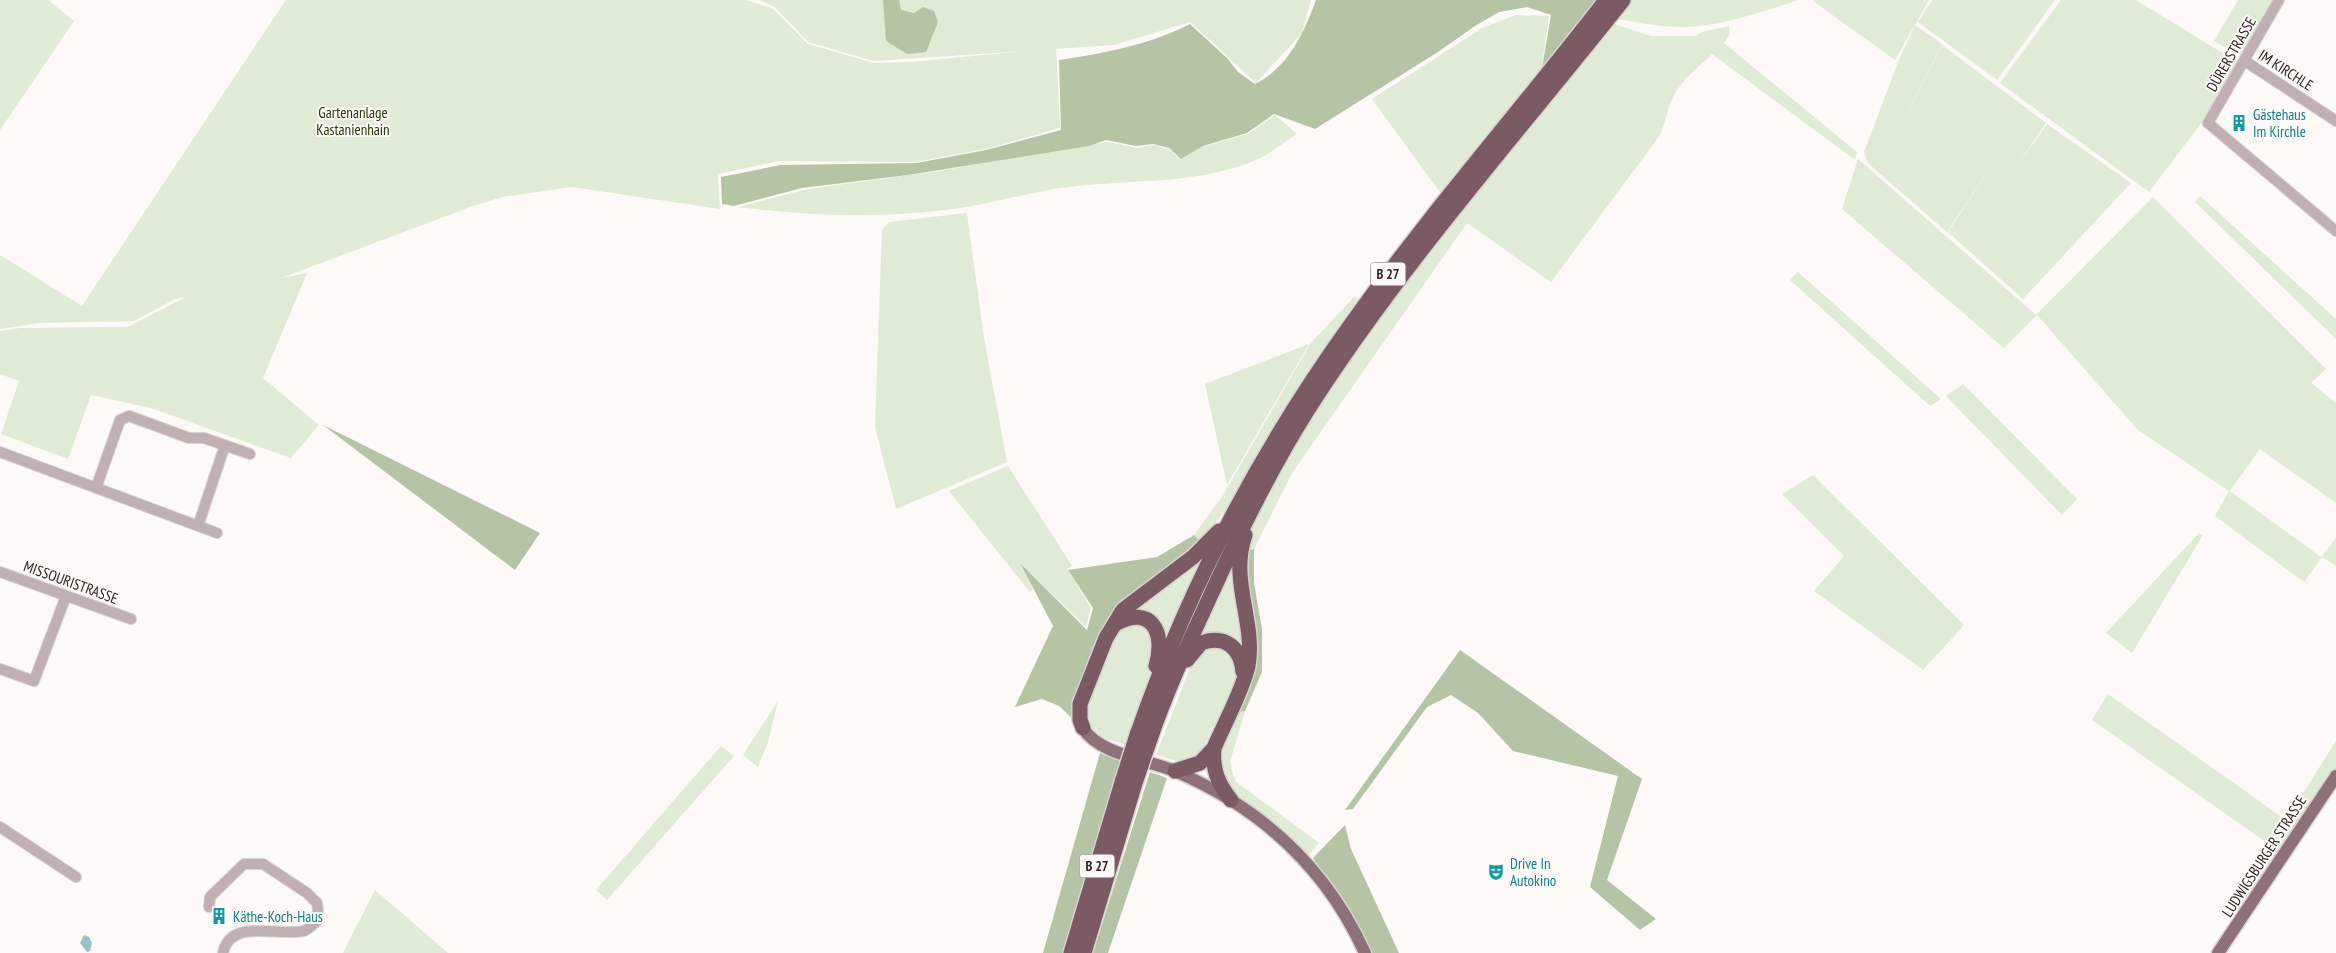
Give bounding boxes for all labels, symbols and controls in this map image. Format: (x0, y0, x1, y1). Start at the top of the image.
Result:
street label: DÜRERSTRASSE (2202, 13, 2260, 95)
street label: IM KIRCHLE (2255, 45, 2317, 95)
park label: Gartenanlage Kastanienhain (316, 103, 390, 139)
place label: Gästehaus Im Kirchle (2253, 105, 2306, 141)
building icon: Gästehaus Im Kirchle (2229, 113, 2249, 133)
road number: B 27 (1370, 262, 1406, 286)
street label: MISSOURISTRASSE (21, 556, 121, 608)
street label: LUDWIGSBURGER STRASSE (2218, 792, 2310, 920)
road number: B 27 (1080, 854, 1114, 878)
place label: Drive In Autokino (1510, 854, 1556, 890)
theatre icon: Drive In Autokino (1486, 862, 1506, 882)
building icon: Käthe-Koch-Haus (209, 906, 229, 926)
place label: Käthe-Koch-Haus (233, 907, 323, 926)

